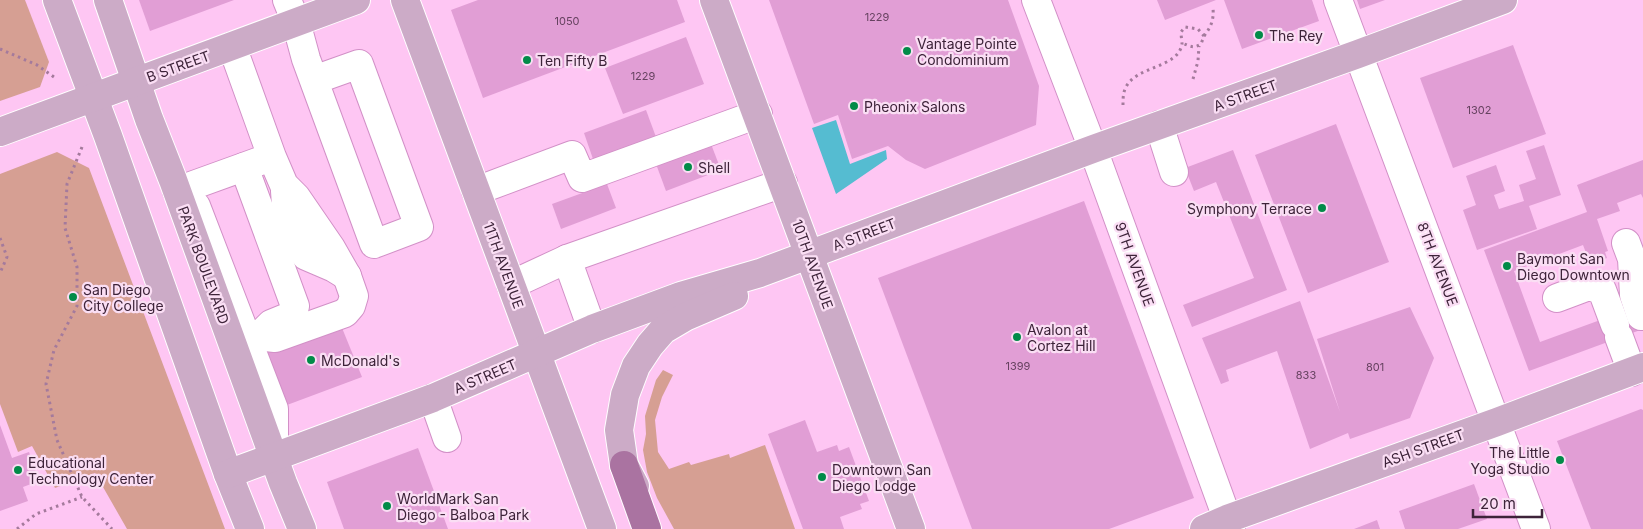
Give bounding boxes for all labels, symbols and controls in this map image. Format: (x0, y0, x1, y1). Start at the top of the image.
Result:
house number: 1229 (865, 10, 890, 24)
house number: 1050 (554, 14, 580, 28)
place label: The Rey (1269, 27, 1323, 44)
marker: The Rey (1253, 29, 1265, 41)
place label: Vantage Pointe Condominium (917, 35, 1017, 68)
marker: Vantage Pointe Condominium (901, 45, 913, 57)
street label: B STREET (144, 47, 212, 85)
place label: Ten Fifty B (537, 52, 608, 69)
marker: Ten Fifty B (521, 54, 533, 66)
house number: 1229 (631, 69, 656, 83)
street label: A STREET (1211, 76, 1279, 114)
place label: Pheonix Salons (864, 98, 965, 115)
marker: Pheonix Salons (848, 100, 860, 112)
house number: 1302 (1467, 103, 1491, 117)
place label: Shell (698, 159, 730, 176)
marker: Shell (682, 161, 694, 173)
place label: Symphony Terrace (1187, 200, 1312, 217)
marker: Symphony Terrace (1316, 202, 1328, 214)
street label: PARK BOULEVARD (175, 204, 233, 326)
street label: A STREET (830, 214, 898, 254)
street label: 10TH AVENUE (789, 217, 837, 311)
street label: 11TH AVENUE (480, 219, 528, 311)
street label: 9TH AVENUE (1112, 220, 1158, 308)
street label: 8TH AVENUE (1414, 220, 1462, 308)
place label: Baymont San Diego Downtown (1517, 250, 1630, 283)
marker: Baymont San Diego Downtown (1501, 260, 1513, 272)
place label: San Diego City College (83, 281, 164, 314)
marker: San Diego City College (67, 291, 79, 303)
place label: Avalon at Cortez Hill (1027, 321, 1096, 354)
marker: Avalon at Cortez Hill (1011, 331, 1023, 343)
place label: McDonald's (321, 352, 400, 369)
marker: McDonald's (305, 354, 317, 366)
street label: A STREET (451, 355, 519, 397)
house number: 1399 (1006, 359, 1031, 373)
house number: 801 (1366, 360, 1384, 374)
house number: 833 (1296, 368, 1316, 382)
street label: ASH STREET (1380, 425, 1466, 471)
place label: The Little Yoga Studio (1471, 444, 1550, 477)
place label: Educational Technology Center (28, 454, 154, 487)
marker: The Little Yoga Studio (1554, 454, 1566, 466)
place label: Downtown San Diego Lodge (832, 461, 931, 494)
marker: Educational Technology Center (12, 464, 24, 476)
marker: Downtown San Diego Lodge (816, 471, 828, 483)
scale bar (1473, 486, 1542, 518)
place label: WorldMark San Diego - Balboa Park (397, 490, 530, 523)
text: 20 m (1480, 494, 1516, 513)
marker: WorldMark San Diego - Balboa Park (381, 500, 393, 512)

